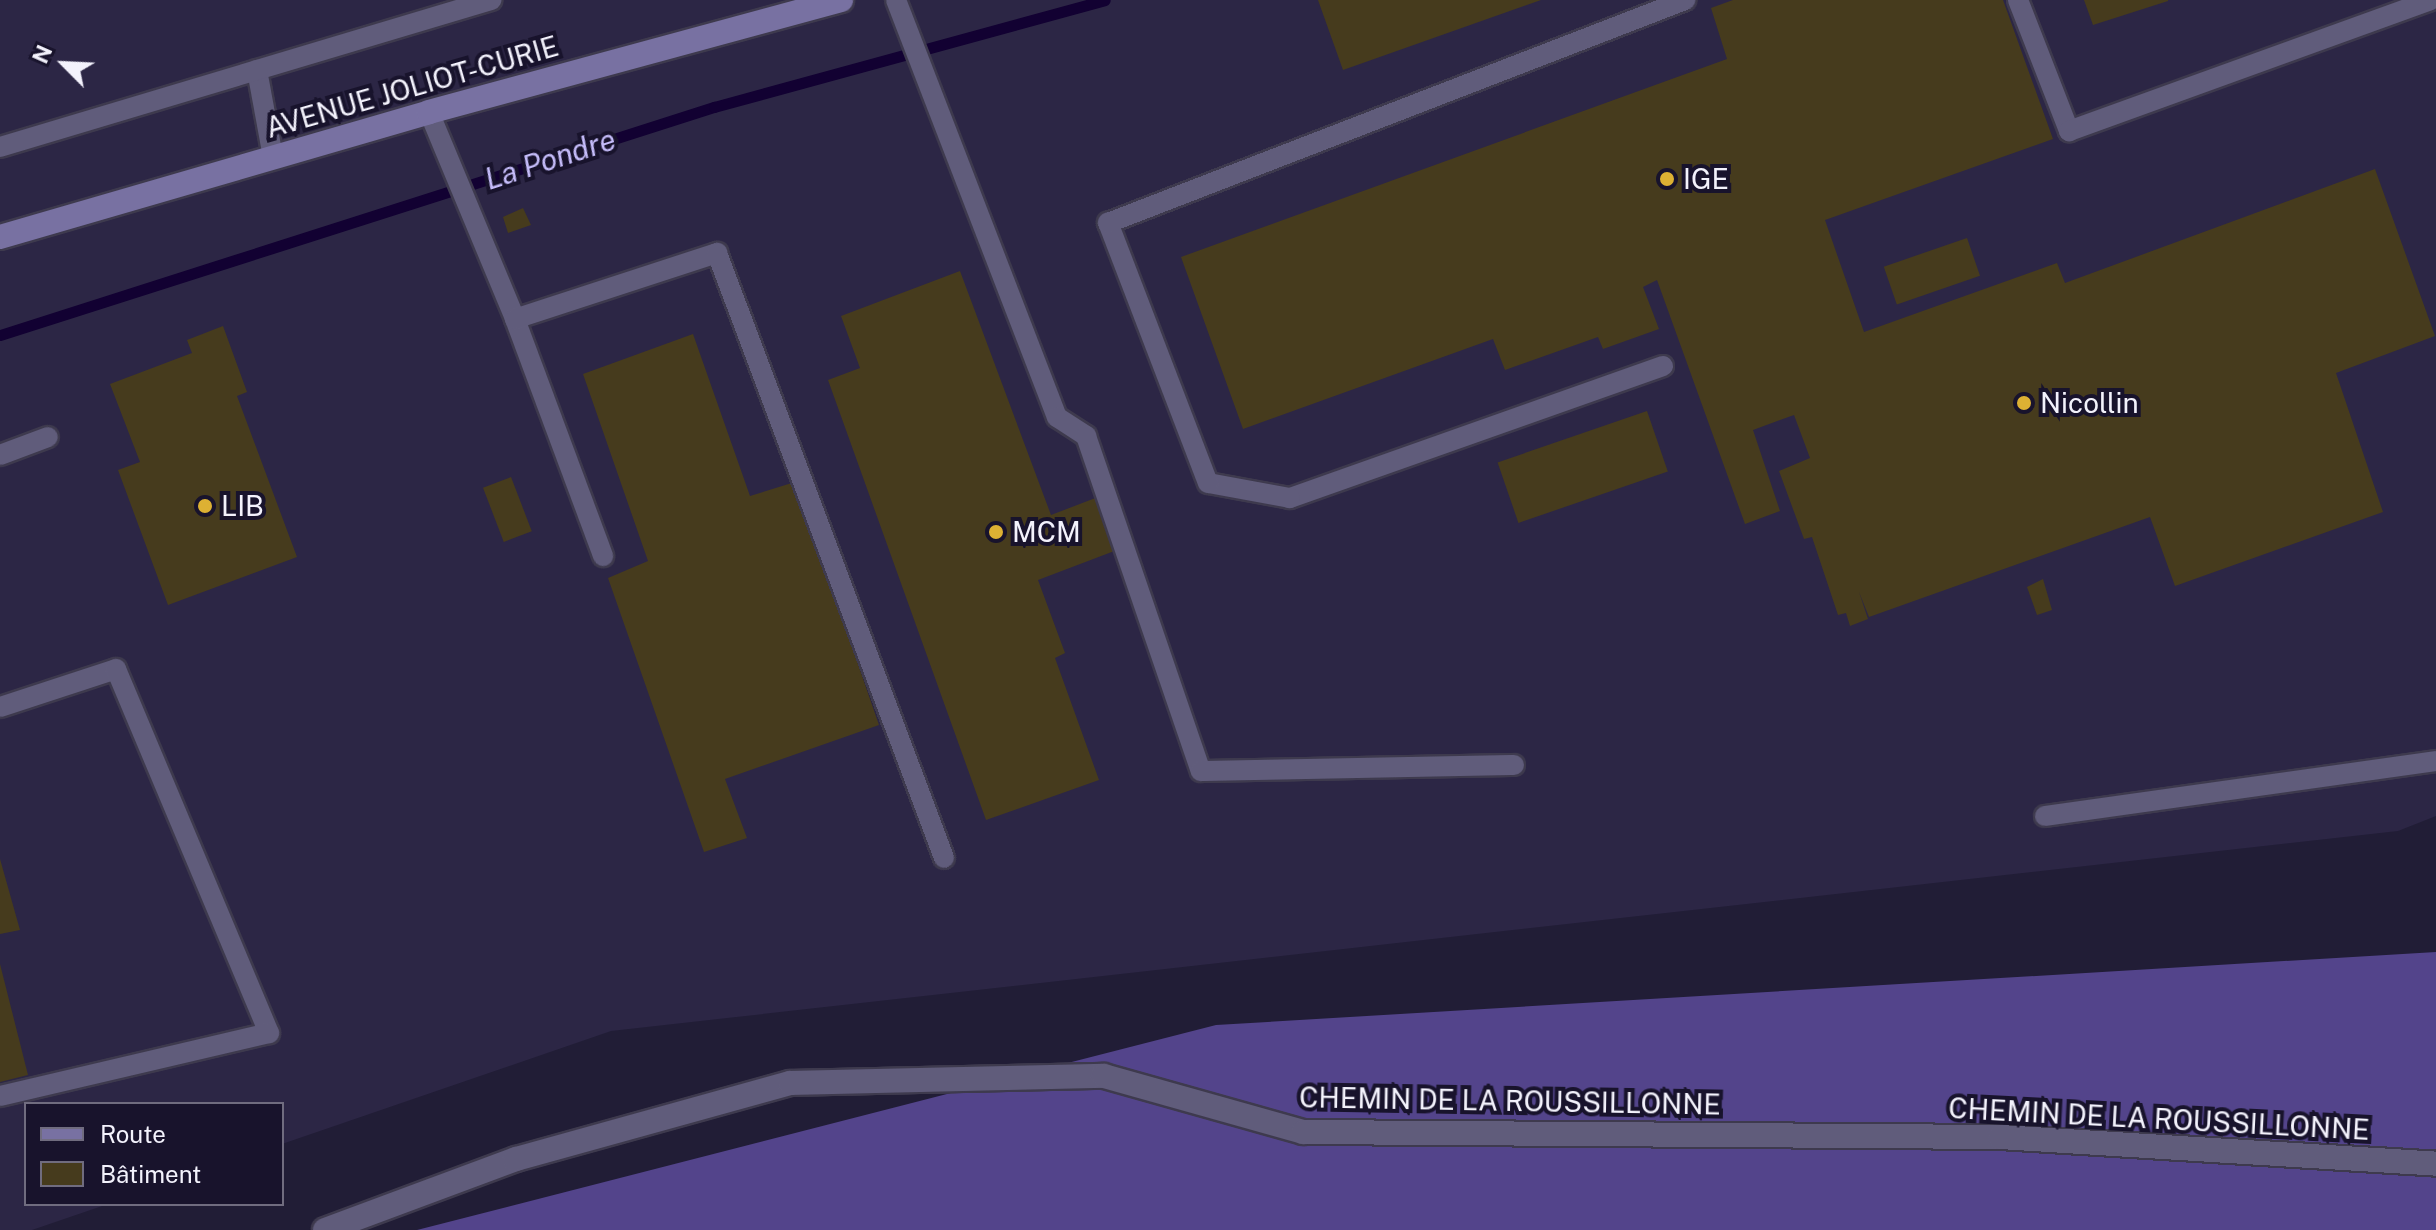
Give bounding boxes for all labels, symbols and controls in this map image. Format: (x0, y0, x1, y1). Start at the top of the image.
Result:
north arrow (24, 24, 104, 104)
street label: AVENUE JOLIOT-CURIE (262, 29, 562, 145)
text: N (27, 41, 57, 67)
water label: La Pondre (480, 121, 620, 197)
place label: IGE (1683, 162, 1729, 196)
marker: IGE (1658, 170, 1676, 188)
place label: Nicollin (2040, 386, 2139, 420)
marker: Nicollin (2015, 394, 2033, 412)
place label: LIB (221, 489, 264, 523)
marker: LIB (196, 497, 214, 515)
place label: MCM (1012, 515, 1081, 549)
marker: MCM (987, 523, 1005, 541)
street label: CHEMIN DE LA ROUSSILLONNE (1299, 1081, 1721, 1121)
street label: CHEMIN DE LA ROUSSILLONNE (1948, 1091, 2370, 1147)
legend (24, 1102, 284, 1206)
text: Route (100, 1120, 166, 1148)
text: Bâtiment (100, 1160, 201, 1188)

